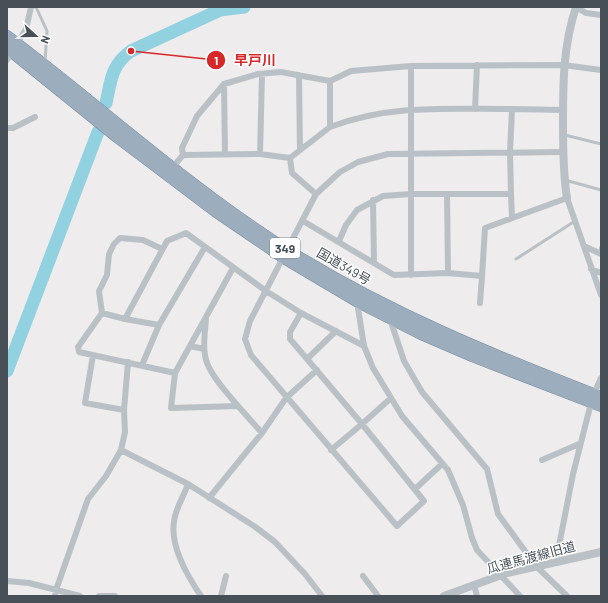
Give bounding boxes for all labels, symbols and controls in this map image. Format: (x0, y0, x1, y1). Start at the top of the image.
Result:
north arrow (16, 16, 56, 56)
text: N (38, 34, 53, 46)
callout: 早戸川 (206, 47, 284, 73)
text: 早戸川 (234, 51, 276, 68)
text: 1 (214, 53, 218, 67)
road number: 349 (270, 238, 300, 258)
street label: 国道349号 (314, 244, 374, 288)
street label: 瓜連馬渡線旧道 (485, 537, 577, 577)

